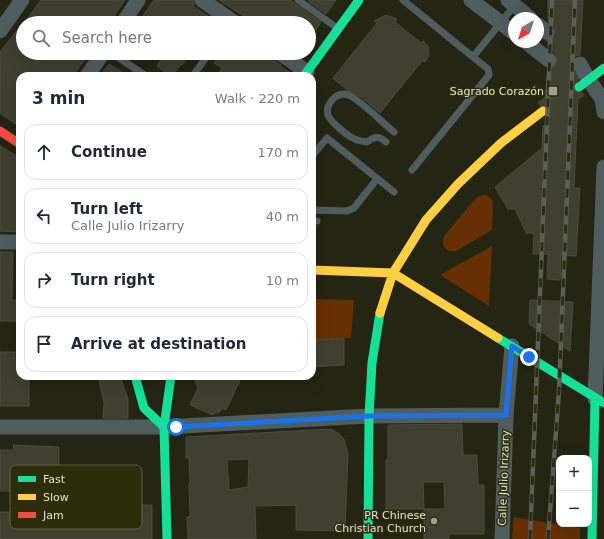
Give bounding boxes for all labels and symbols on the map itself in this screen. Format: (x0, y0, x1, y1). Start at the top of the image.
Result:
north arrow (508, 12, 544, 48)
place label: Sagrado Corazón (450, 85, 544, 98)
marker: Sagrado Corazón (547, 85, 559, 97)
route end (520, 348, 538, 366)
route start (167, 418, 185, 436)
street label: Calle Julio Irizarry (496, 429, 512, 526)
legend (10, 465, 142, 529)
text: Fast (43, 473, 66, 486)
text: Slow (43, 491, 69, 504)
text: Jam (42, 509, 64, 522)
place label: PR Chinese Christian Church (335, 509, 426, 535)
marker: PR Chinese Christian Church (429, 516, 439, 526)

